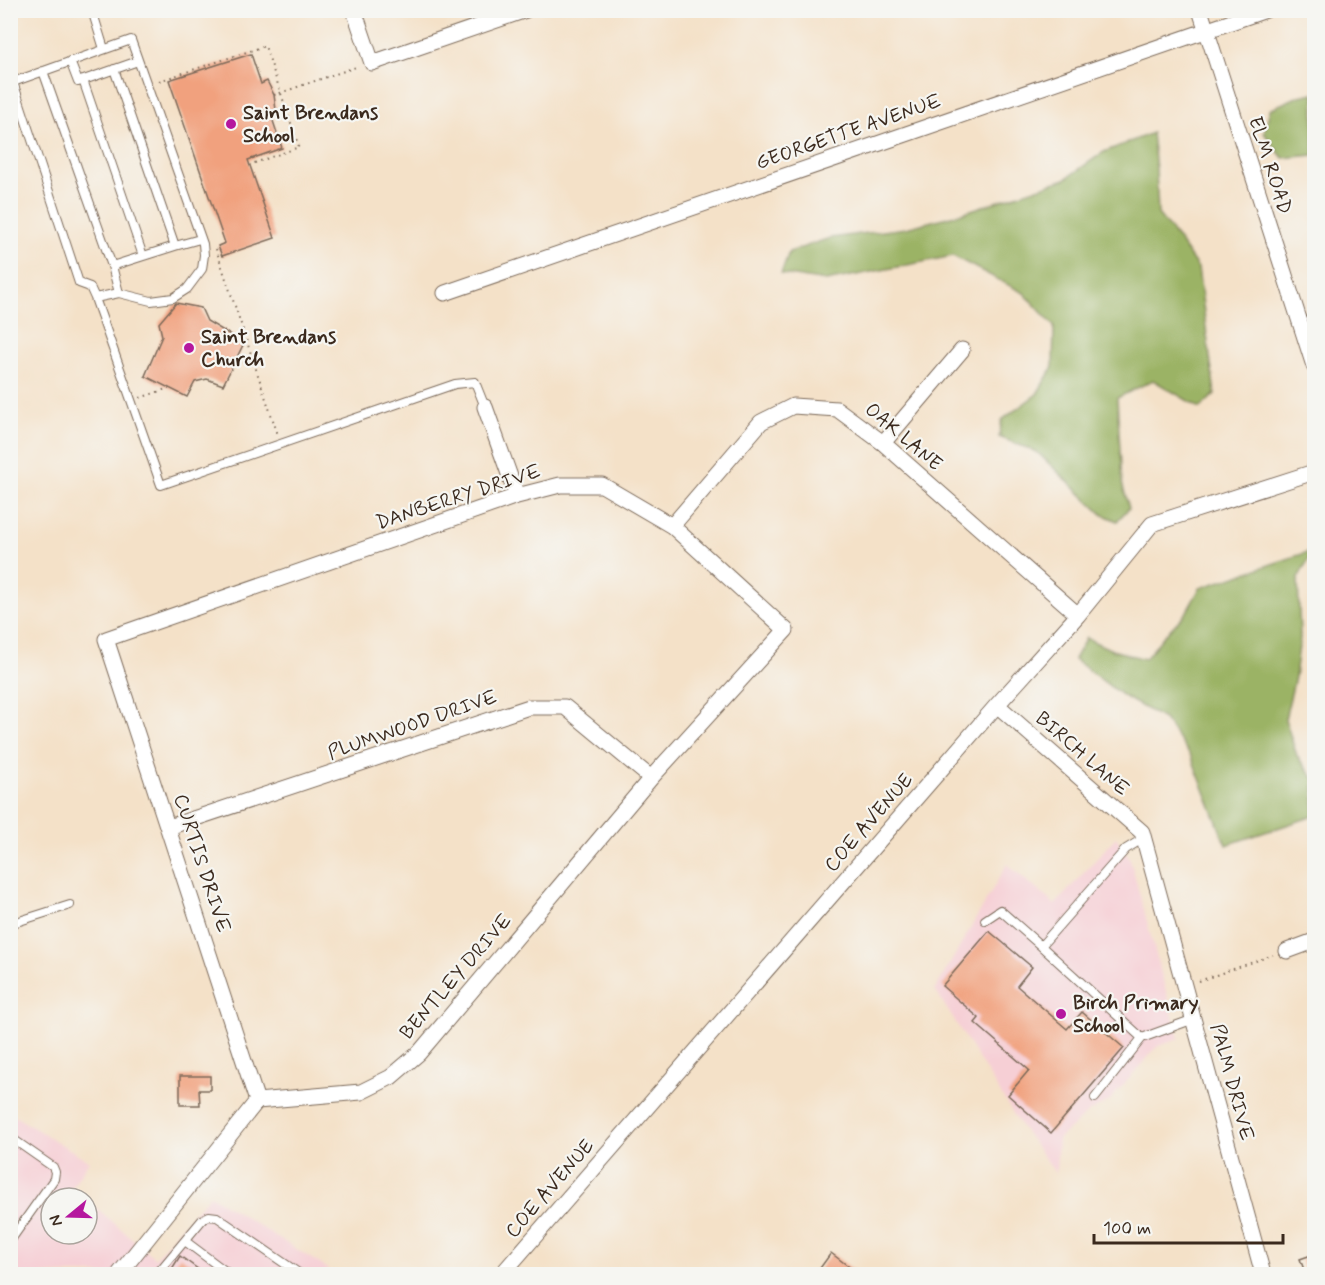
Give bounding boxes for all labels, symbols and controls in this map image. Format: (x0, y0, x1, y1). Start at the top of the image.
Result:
street label: GEORGETTE AVENUE (752, 88, 945, 177)
place label: Saint Brendans School (243, 100, 378, 150)
street label: ELM ROAD (1241, 113, 1298, 218)
marker: Saint Brendans School (224, 117, 238, 131)
place label: Saint Brendans Church (201, 324, 336, 374)
marker: Saint Brendans Church (182, 341, 196, 355)
street label: OAK LANE (858, 397, 948, 478)
street label: DANBERRY DRIVE (373, 458, 544, 537)
street label: PLUMWOOD DRIVE (324, 684, 501, 767)
street label: BIRCH LANE (1029, 706, 1135, 802)
street label: COE AVENUE (819, 768, 920, 878)
street label: CURTIS DRIVE (166, 791, 237, 936)
street label: BENTLEY DRIVE (394, 908, 518, 1046)
place label: Birch Primary School (1073, 990, 1198, 1040)
marker: Birch Primary School (1054, 1007, 1068, 1021)
street label: PALM DRIVE (1203, 1021, 1260, 1144)
street label: COE AVENUE (500, 1134, 601, 1244)
north arrow (39, 1186, 99, 1246)
scale bar (1094, 1207, 1283, 1245)
text: N (45, 1212, 68, 1229)
text: 100 m (1103, 1217, 1151, 1241)

